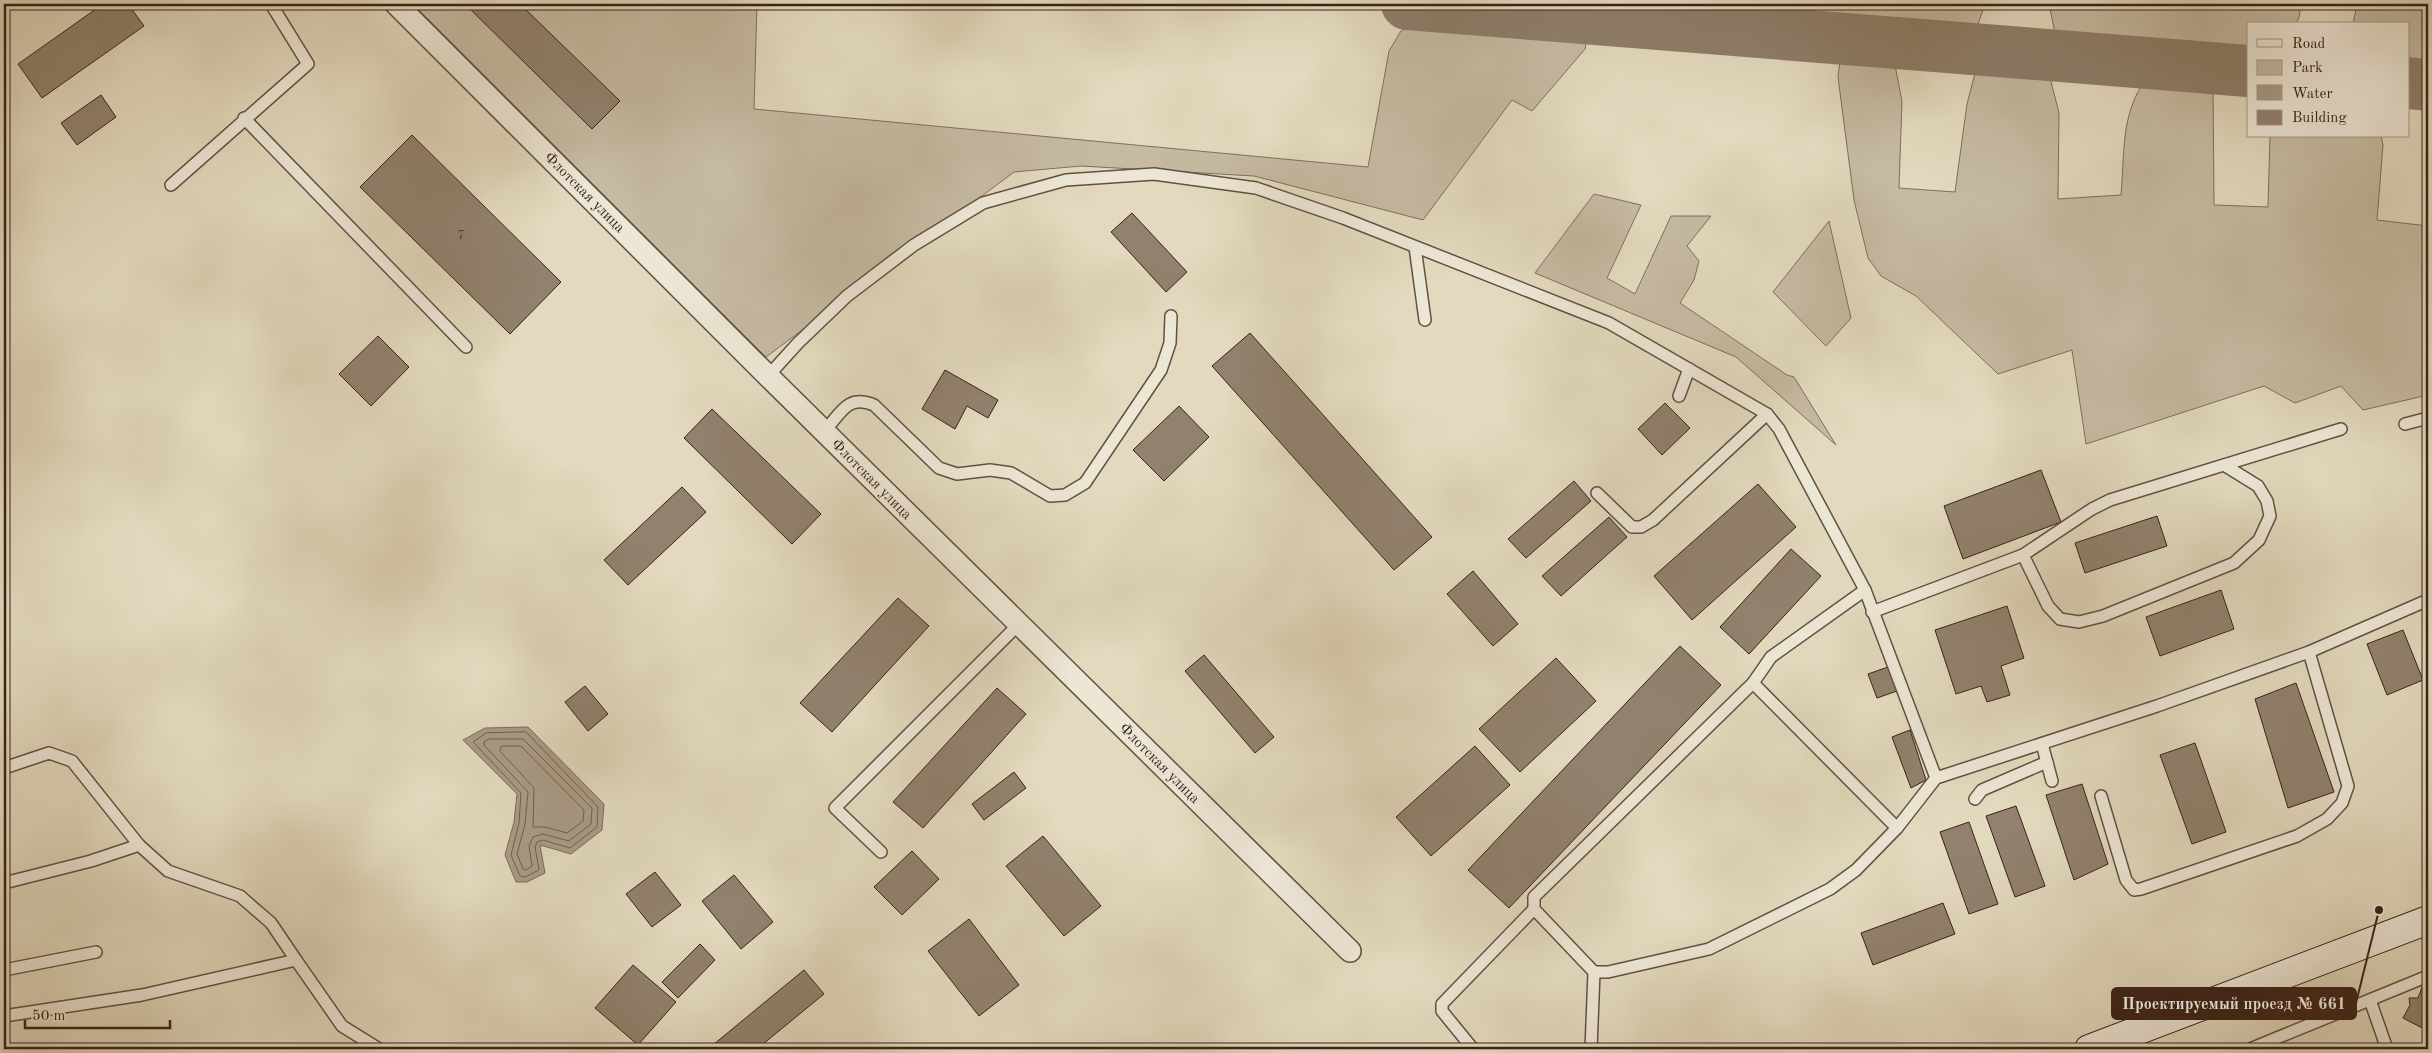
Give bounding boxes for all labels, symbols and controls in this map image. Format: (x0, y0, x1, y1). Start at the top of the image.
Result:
legend (2247, 22, 2410, 138)
text: Road (2292, 37, 2326, 52)
text: Park (2292, 61, 2323, 76)
text: Water (2292, 87, 2333, 102)
text: Building (2292, 111, 2347, 126)
street label: Флотская улица (541, 150, 627, 236)
house number: 7 (458, 230, 464, 242)
street label: Флотская улица (828, 437, 914, 523)
street label: Флотская улица (1116, 721, 1202, 807)
callout: Проектируемый проезд № 661 (2112, 988, 2356, 1019)
text: Проектируемый проезд № 661 (2122, 997, 2346, 1013)
scale bar (25, 998, 170, 1030)
text: 50 m (32, 1009, 66, 1024)

